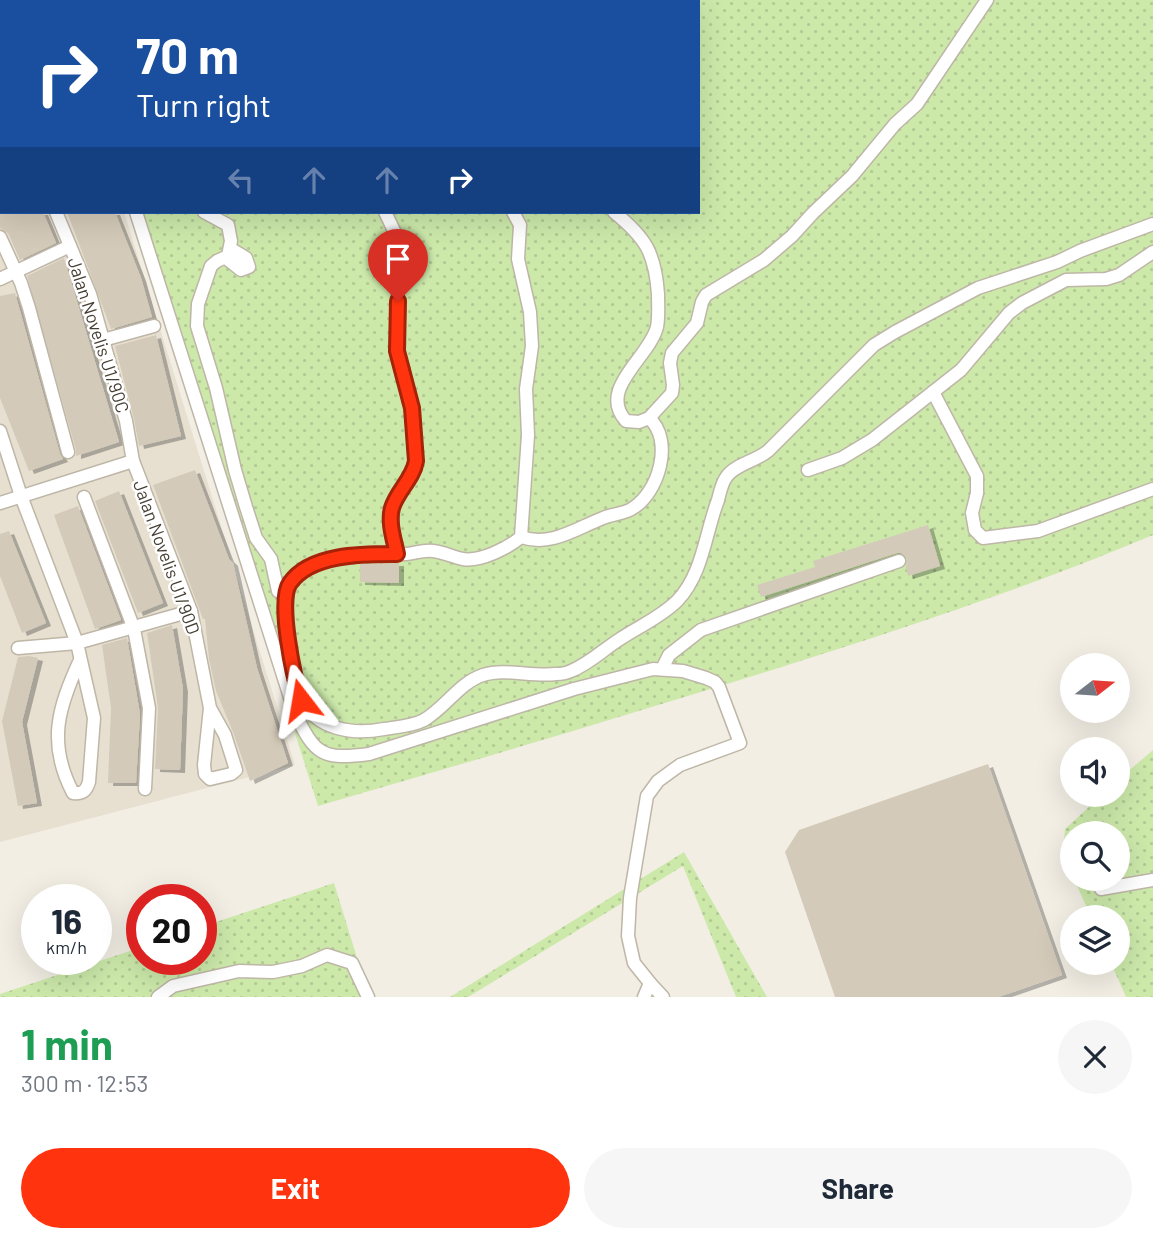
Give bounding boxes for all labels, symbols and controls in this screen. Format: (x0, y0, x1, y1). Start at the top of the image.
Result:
text: 70 m (136, 25, 239, 84)
icon: right (21, 28, 112, 119)
text: Turn right (136, 85, 271, 123)
icon: left (222, 161, 260, 199)
icon: ahead (295, 161, 333, 199)
icon: ahead (368, 161, 406, 199)
icon: right (441, 161, 479, 199)
pin (368, 229, 428, 301)
icon: arrive (379, 240, 417, 278)
street label: Jalan Novelis U1/90C (63, 254, 135, 416)
street label: Jalan Novelis U1/90D (129, 477, 205, 637)
north arrow (1060, 653, 1130, 723)
map controls (1060, 653, 1130, 975)
position arrow (264, 663, 338, 737)
button: sound (1060, 737, 1130, 807)
button: search (1060, 821, 1130, 891)
speed limit sign: 20 (126, 884, 217, 975)
text: 16 (51, 899, 82, 941)
button: layers (1060, 905, 1130, 975)
text: km/h (46, 936, 87, 958)
text: 1 min (21, 1018, 113, 1068)
button: close (1058, 1020, 1132, 1094)
text: 300 m · 12:53 (21, 1069, 148, 1097)
button: Exit (21, 1148, 570, 1228)
button: Share (584, 1148, 1132, 1228)

